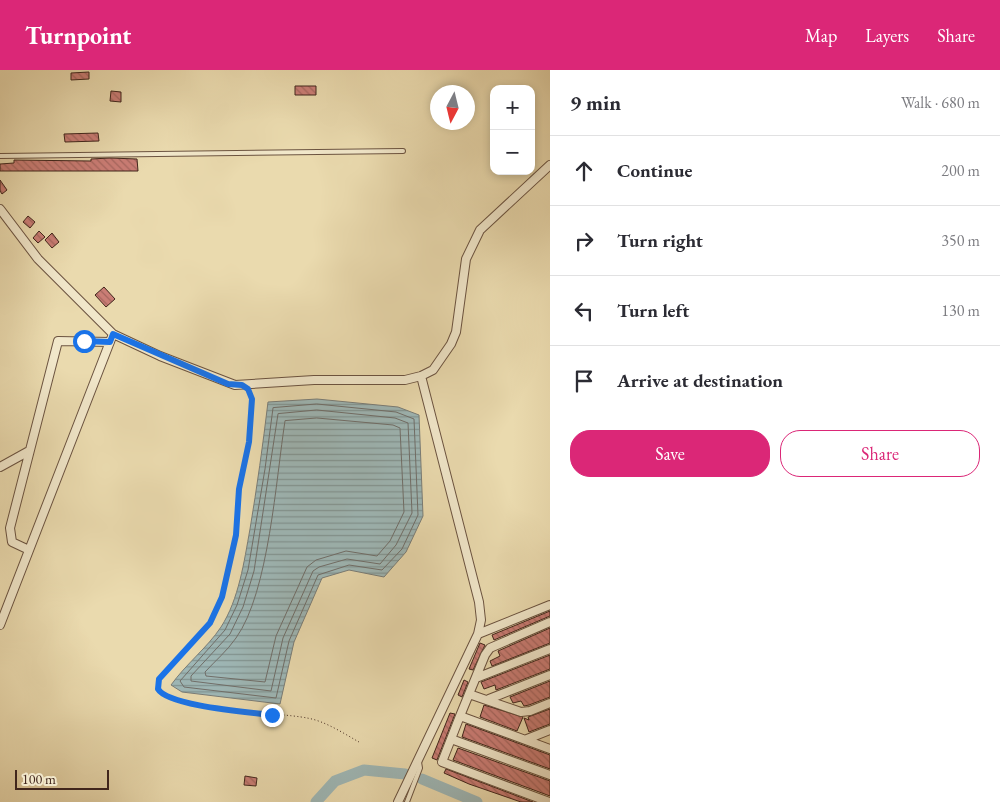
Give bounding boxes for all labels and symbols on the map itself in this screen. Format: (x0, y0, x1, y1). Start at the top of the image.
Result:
north arrow (430, 85, 475, 130)
route start (73, 330, 96, 353)
route end (261, 704, 284, 727)
scale bar (15, 767, 109, 790)

